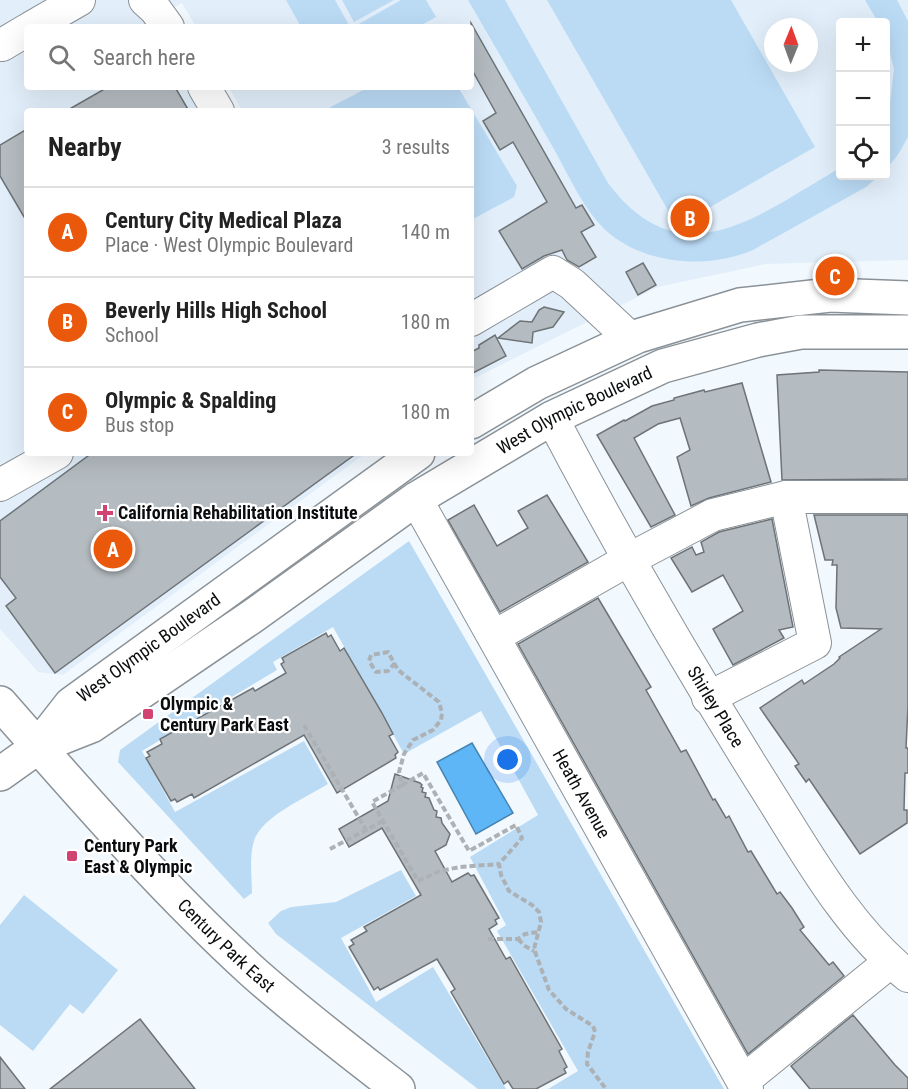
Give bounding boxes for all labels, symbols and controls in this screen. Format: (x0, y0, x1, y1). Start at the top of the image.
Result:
north arrow (764, 18, 818, 72)
map controls (836, 18, 890, 180)
button: + (836, 18, 890, 72)
search box (24, 24, 474, 90)
icon: search (45, 41, 78, 74)
text: Search here (93, 45, 195, 70)
button: − (836, 72, 890, 126)
button: locate (836, 126, 890, 180)
text: Nearby (48, 132, 122, 162)
text: 3 results (382, 135, 450, 159)
pin: B (670, 196, 710, 240)
text: Century City Medical Plaza (105, 208, 342, 233)
text: A (62, 220, 73, 244)
text: 140 m (401, 220, 450, 244)
text: Place · West Olympic Boulevard (105, 233, 353, 257)
pin: C (816, 254, 854, 298)
text: Beverly Hills High School (105, 298, 327, 323)
text: B (62, 310, 73, 334)
text: 180 m (401, 310, 450, 334)
text: School (105, 323, 159, 347)
street label: West Olympic Boulevard (493, 362, 655, 458)
text: Olympic & Spalding (105, 388, 276, 413)
text: C (62, 400, 73, 424)
text: 180 m (401, 400, 450, 424)
text: Bus stop (105, 413, 174, 437)
place label: California Rehabilitation Institute (118, 502, 358, 523)
marker: California Rehabilitation Institute (96, 504, 114, 522)
pin: A (94, 526, 132, 572)
street label: West Olympic Boulevard (73, 589, 224, 706)
street label: Shirley Place (683, 662, 749, 751)
place label: Olympic & Century Park East (160, 693, 289, 735)
marker: Olympic & Century Park East (141, 707, 155, 721)
your location (493, 745, 522, 774)
street label: Heath Avenue (549, 746, 615, 842)
place label: Century Park East & Olympic (84, 835, 192, 877)
marker: Century Park East & Olympic (65, 849, 79, 863)
street label: Century Park East (174, 894, 279, 996)

